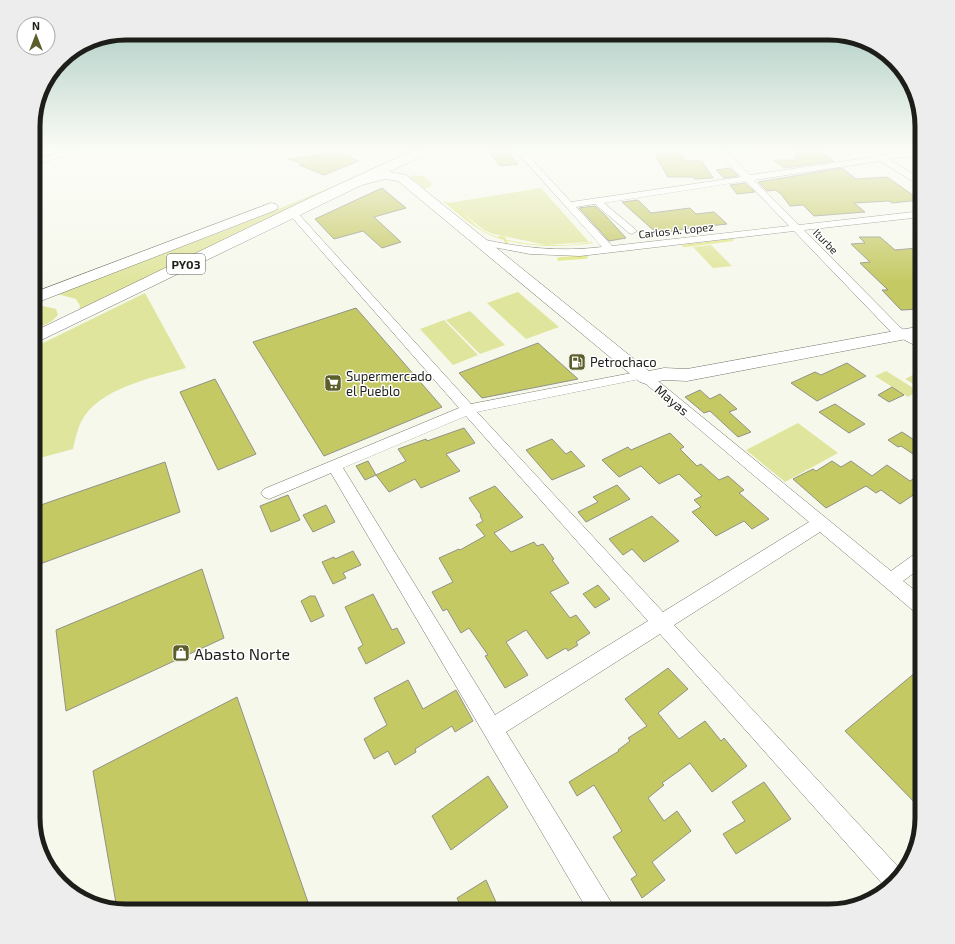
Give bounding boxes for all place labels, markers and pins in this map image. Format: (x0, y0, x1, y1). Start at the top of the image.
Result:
fuel station icon: Petrochaco (567, 352, 587, 372)
place label: Petrochaco (590, 354, 657, 370)
place label: Supermercado el Pueblo (346, 368, 432, 399)
supermarket icon: Supermercado el Pueblo (323, 373, 343, 393)
shop icon: Abasto Norte (171, 643, 191, 663)
place label: Abasto Norte (194, 644, 290, 663)

